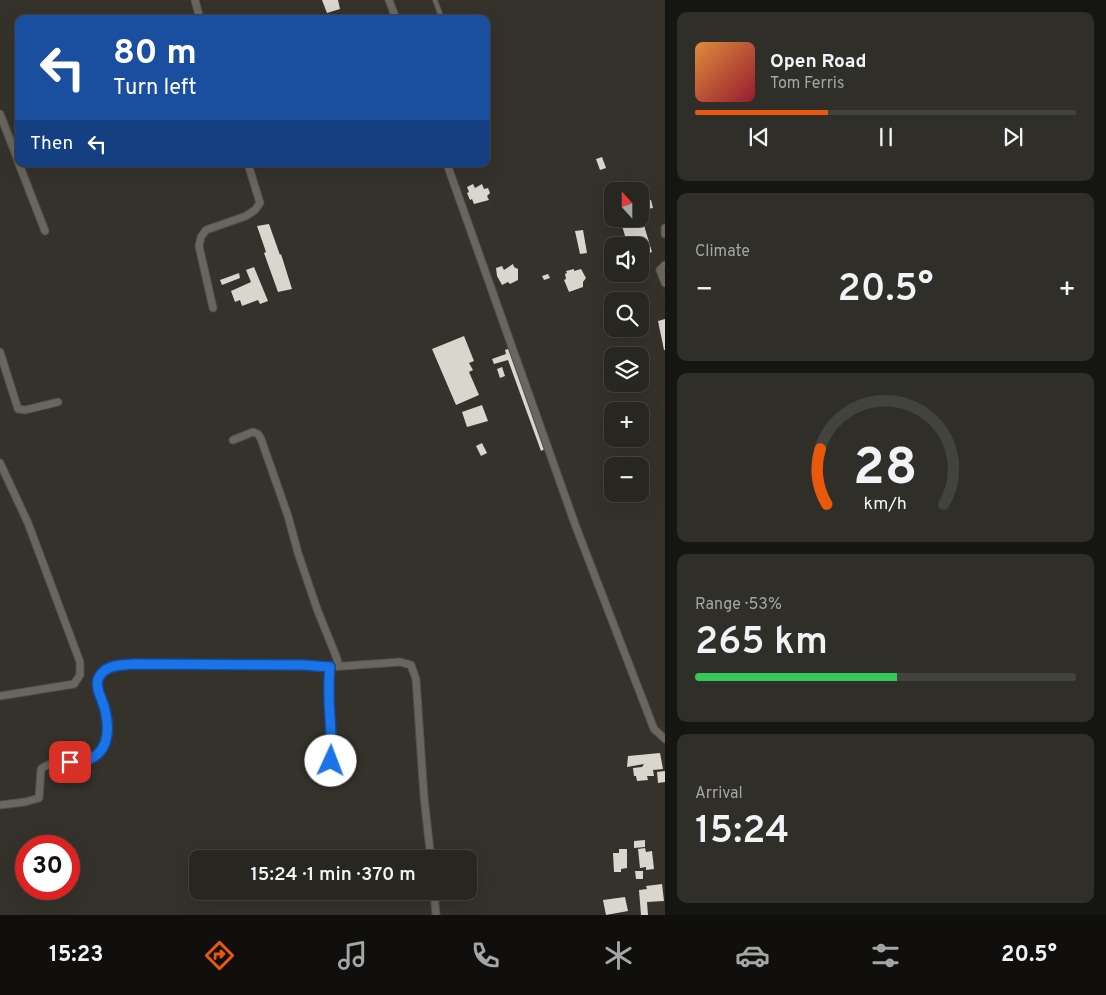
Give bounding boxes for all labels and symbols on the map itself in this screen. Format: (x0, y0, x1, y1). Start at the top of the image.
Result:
north arrow (604, 182, 649, 228)
position arrow (304, 734, 356, 786)
pin (49, 741, 91, 783)
speed limit sign: 30 (15, 835, 80, 900)

